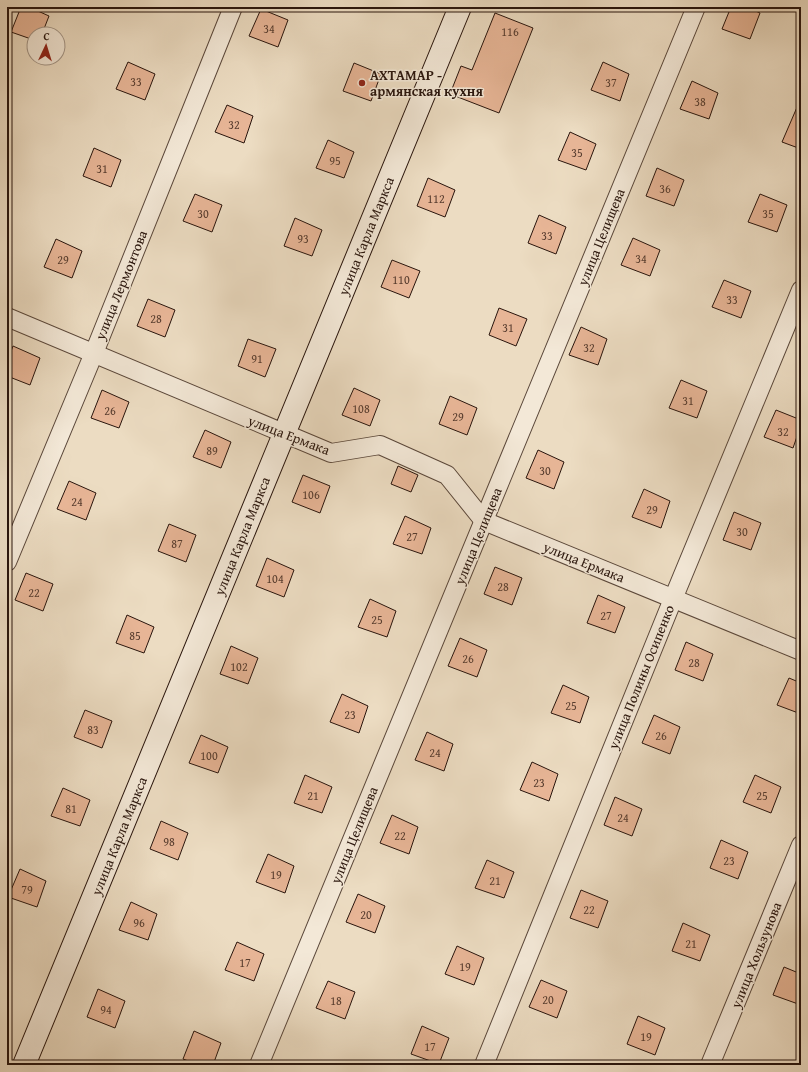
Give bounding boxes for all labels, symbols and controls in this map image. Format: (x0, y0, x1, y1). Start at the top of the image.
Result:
house number: 34 (263, 20, 275, 37)
house number: 116 (501, 23, 519, 40)
north arrow (26, 26, 66, 66)
text: С (43, 28, 50, 44)
place label: АХТАМАР - армянская кухня (370, 65, 483, 101)
house number: 33 (130, 73, 142, 90)
house number: 37 (605, 74, 617, 91)
marker: АХТАМАР - армянская кухня (357, 78, 367, 88)
house number: 38 (694, 93, 706, 110)
house number: 32 (228, 116, 240, 133)
house number: 35 (571, 144, 583, 161)
house number: 95 (329, 152, 341, 169)
house number: 31 (96, 160, 108, 177)
street label: улица Карла Маркса (333, 173, 399, 299)
house number: 36 (659, 180, 671, 197)
street label: улица Целищева (572, 185, 630, 290)
house number: 112 (427, 190, 445, 207)
house number: 30 (197, 205, 209, 222)
house number: 35 (762, 205, 774, 222)
street label: улица Лермонтова (90, 227, 152, 344)
house number: 33 (541, 227, 553, 244)
house number: 93 (297, 230, 309, 247)
house number: 34 (635, 250, 647, 267)
house number: 29 (57, 251, 69, 268)
house number: 110 (392, 271, 410, 288)
house number: 33 (726, 291, 738, 308)
house number: 28 (150, 310, 162, 327)
house number: 31 (502, 319, 514, 336)
house number: 32 (583, 339, 595, 356)
house number: 91 (251, 350, 263, 367)
house number: 31 (682, 392, 694, 409)
house number: 108 (352, 400, 370, 417)
house number: 26 (104, 402, 116, 419)
house number: 29 (452, 408, 464, 425)
street label: улица Ермака (244, 410, 333, 460)
house number: 32 (777, 423, 789, 440)
house number: 89 (206, 442, 218, 459)
house number: 30 (539, 462, 551, 479)
street label: улица Карла Маркса (209, 473, 275, 599)
street label: улица Целищева (449, 484, 507, 589)
house number: 106 (302, 486, 320, 503)
house number: 24 (71, 493, 83, 510)
house number: 29 (646, 501, 658, 518)
house number: 30 (736, 523, 748, 540)
house number: 27 (406, 528, 418, 545)
house number: 87 (171, 535, 183, 552)
street label: улица Ермака (539, 536, 628, 588)
house number: 104 (266, 570, 284, 587)
house number: 28 (497, 578, 509, 595)
house number: 22 (28, 584, 40, 601)
street label: улица Полины Осипенко (602, 602, 679, 753)
house number: 27 (600, 607, 612, 624)
house number: 25 (371, 611, 383, 628)
house number: 85 (129, 627, 141, 644)
house number: 26 (462, 650, 474, 667)
house number: 28 (688, 654, 700, 671)
house number: 102 (230, 658, 248, 675)
house number: 25 (565, 697, 577, 714)
house number: 23 (344, 706, 356, 723)
house number: 83 (87, 721, 99, 738)
house number: 26 (655, 727, 667, 744)
house number: 24 (429, 744, 441, 761)
house number: 100 (200, 747, 218, 764)
street label: улица Карла Маркса (86, 773, 152, 899)
house number: 23 (533, 774, 545, 791)
street label: улица Целищева (325, 783, 383, 888)
house number: 21 (307, 787, 319, 804)
house number: 25 (756, 787, 768, 804)
house number: 81 (65, 800, 77, 817)
house number: 24 (617, 809, 629, 826)
house number: 22 (394, 827, 406, 844)
house number: 98 (163, 833, 175, 850)
house number: 23 (723, 852, 735, 869)
house number: 19 (270, 866, 282, 883)
house number: 21 (489, 872, 501, 889)
house number: 79 (21, 881, 33, 898)
street label: улица Хользунова (725, 899, 787, 1012)
house number: 22 (583, 901, 595, 918)
house number: 20 (360, 906, 372, 923)
house number: 96 (133, 914, 145, 931)
house number: 21 (685, 935, 697, 952)
house number: 17 (239, 954, 251, 971)
house number: 19 (459, 958, 471, 975)
house number: 20 (542, 991, 554, 1008)
house number: 18 (330, 992, 342, 1009)
house number: 94 (100, 1001, 112, 1018)
house number: 19 (640, 1028, 652, 1045)
house number: 17 (424, 1038, 436, 1055)

